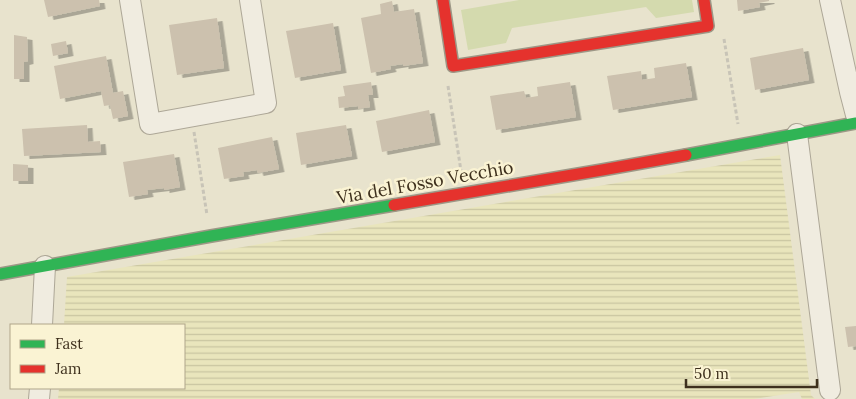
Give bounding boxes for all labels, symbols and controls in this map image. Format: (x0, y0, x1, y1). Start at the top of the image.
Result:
street label: Via del Fosso Vecchio (334, 155, 515, 209)
legend (10, 324, 185, 389)
text: Fast (55, 334, 83, 353)
scale bar (686, 356, 817, 388)
text: Jam (54, 359, 82, 378)
text: 50 m (694, 364, 729, 383)

